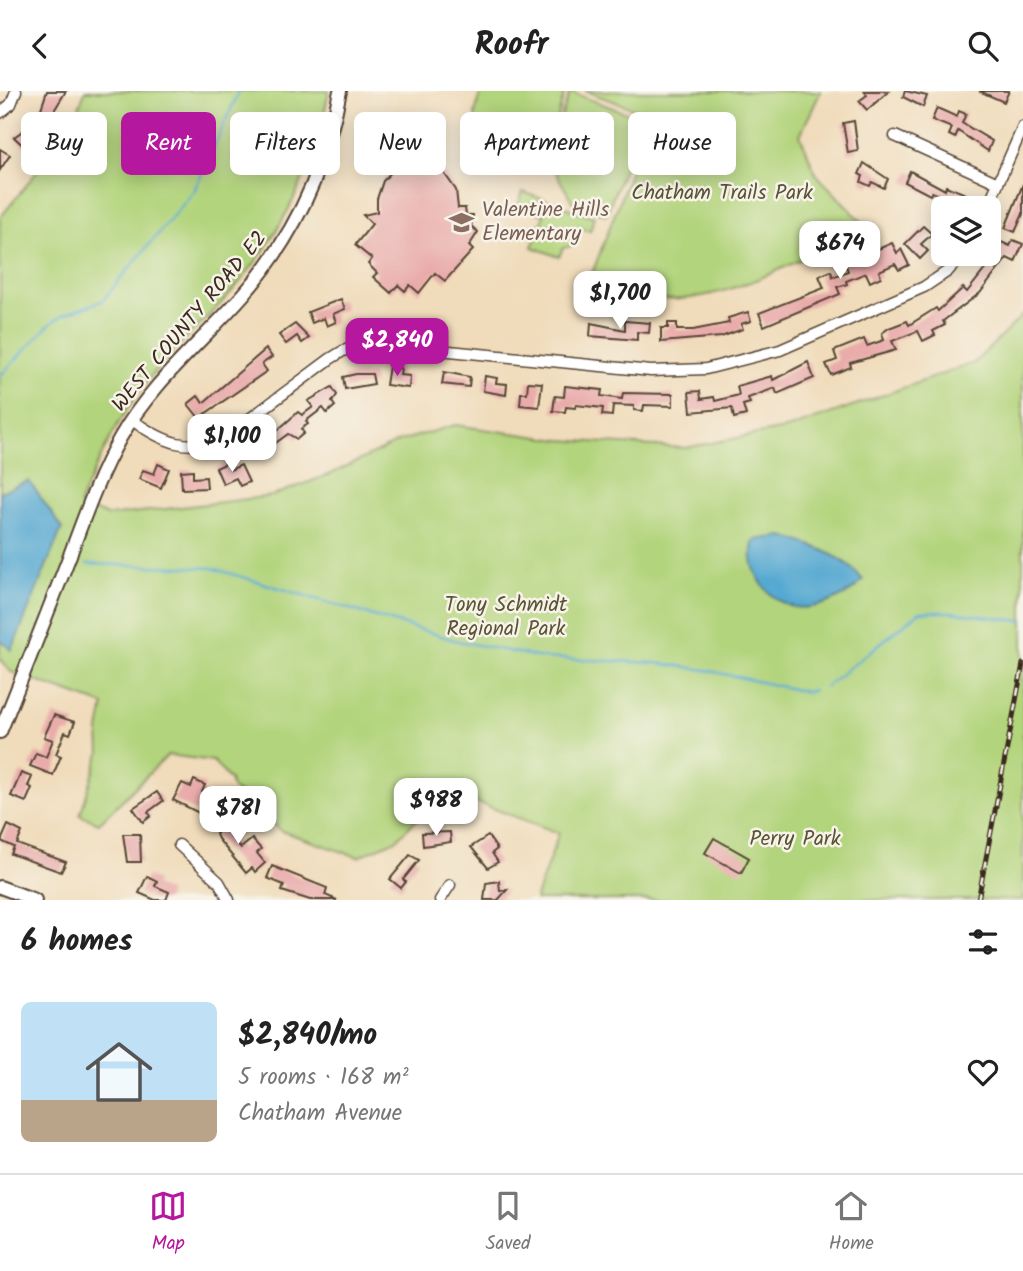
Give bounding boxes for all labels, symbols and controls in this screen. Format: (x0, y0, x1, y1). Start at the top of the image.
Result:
text: Roofr (475, 20, 548, 71)
icon: back (21, 27, 59, 65)
icon: search (964, 27, 1002, 65)
chip: Buy (21, 112, 107, 175)
chip: Rent (121, 112, 216, 175)
chip: Filters (230, 112, 340, 175)
chip: New (354, 112, 446, 175)
chip: Apartment (460, 112, 614, 175)
chip: House (628, 112, 736, 175)
park label: Chatham Trails Park (631, 177, 813, 210)
place label: Valentine Hills Elementary (482, 194, 609, 251)
map controls (931, 196, 1001, 266)
button: layers (931, 196, 1001, 266)
school or university icon: Valentine Hills Elementary (448, 208, 476, 236)
pin: $674 (799, 221, 881, 281)
street label: WEST COUNTY ROAD E2 (104, 224, 276, 420)
text: $674 (815, 226, 865, 262)
pin: $1,700 (563, 271, 677, 331)
text: $1,700 (589, 276, 651, 312)
pin: $2,840 (340, 319, 454, 378)
text: $2,840 (362, 323, 432, 359)
pin: $1,100 (175, 415, 289, 474)
text: $1,100 (203, 419, 261, 455)
park label: Tony Schmidt Regional Park (445, 589, 568, 646)
pin: $988 (395, 779, 477, 838)
text: $988 (410, 783, 462, 819)
pin: $781 (197, 787, 279, 846)
text: $781 (216, 791, 261, 827)
park label: Perry Park (749, 823, 841, 856)
text: 6 homes (21, 918, 133, 966)
icon: filters (964, 923, 1002, 961)
text: $2,840/mo (238, 1012, 377, 1060)
icon: home (77, 1030, 161, 1114)
icon: heart (964, 1053, 1002, 1091)
text: 5 rooms · 168 m² (238, 1060, 409, 1096)
text: Chatham Avenue (238, 1096, 402, 1132)
tab: Map (149, 1187, 187, 1259)
tab: Saved (485, 1187, 531, 1259)
tab: Home (829, 1187, 874, 1259)

